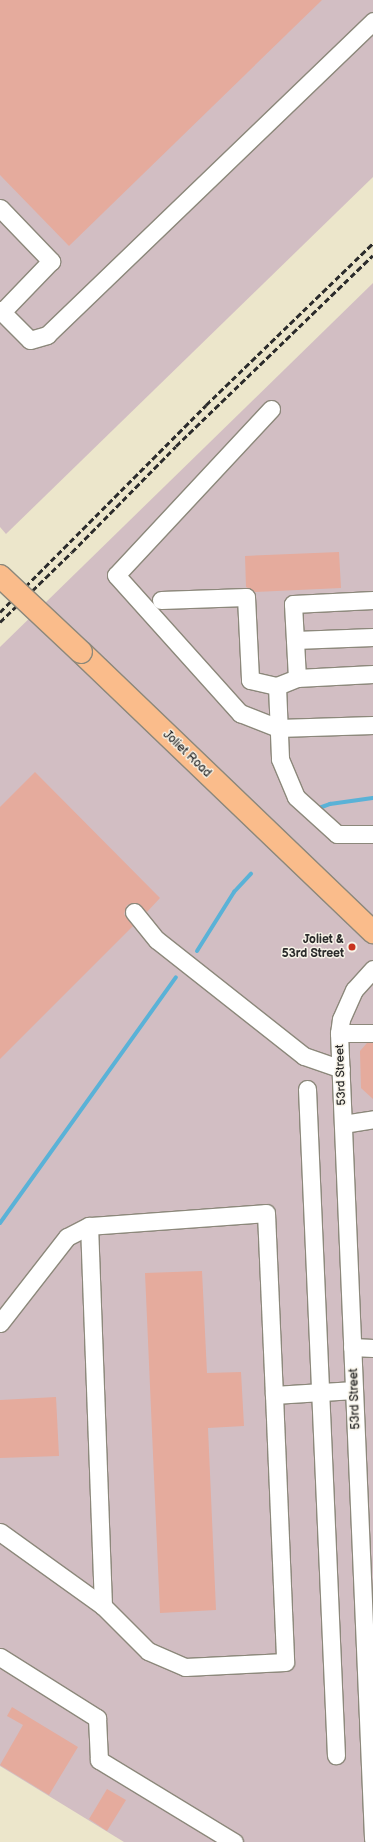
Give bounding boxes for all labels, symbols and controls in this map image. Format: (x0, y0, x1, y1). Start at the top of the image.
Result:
street label: Joliet Road (160, 728, 214, 780)
place label: Joliet & 53rd Street (282, 933, 344, 961)
marker: Joliet & 53rd Street (347, 942, 357, 952)
street label: 53rd Street (333, 1044, 349, 1106)
street label: 53rd Street (347, 1368, 363, 1430)

